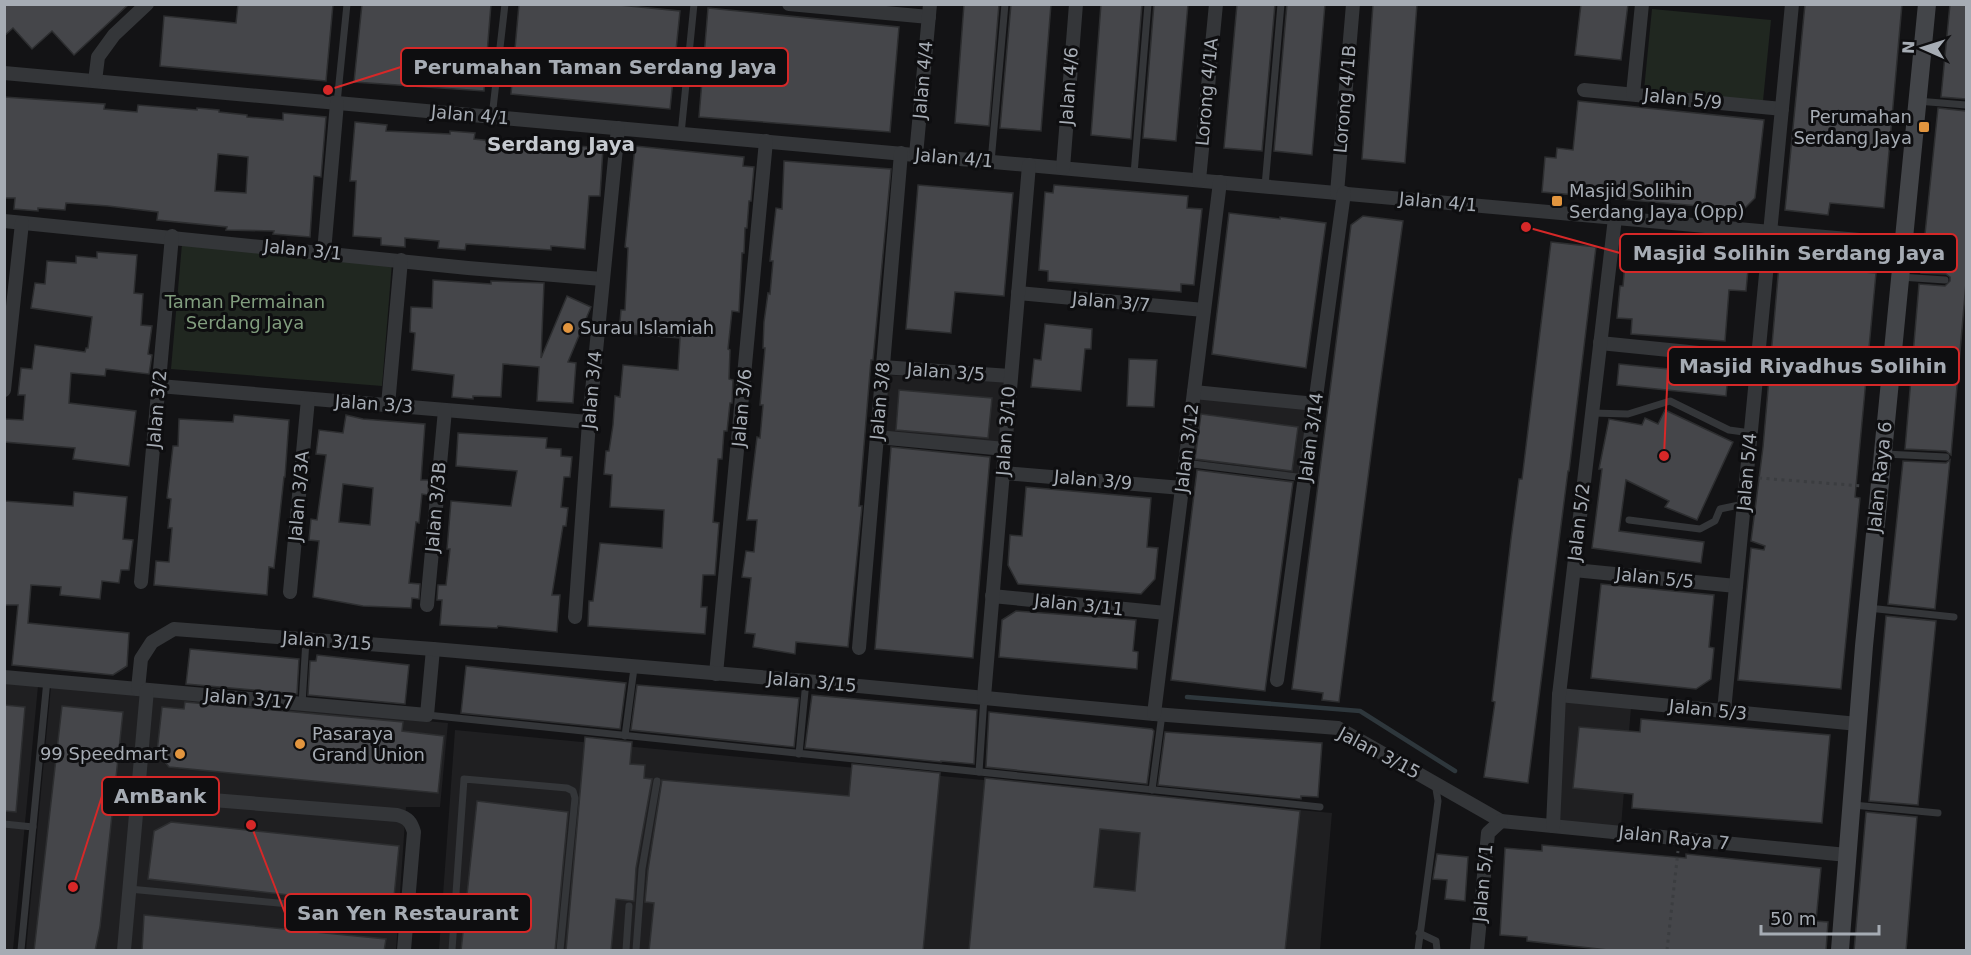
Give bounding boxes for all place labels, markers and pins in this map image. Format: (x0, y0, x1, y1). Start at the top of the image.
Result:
callout: Perumahan Taman Serdang Jaya (401, 48, 788, 86)
place label: Perumahan Serdang Jaya (1793, 106, 1912, 148)
marker: Perumahan Serdang Jaya (1917, 120, 1931, 134)
place label: Masjid Solihin Serdang Jaya (Opp) (1569, 180, 1744, 222)
marker: Masjid Solihin Serdang Jaya (Opp) (1550, 194, 1564, 208)
callout: Masjid Solihin Serdang Jaya (1620, 234, 1957, 272)
place label: Surau Islamiah (580, 317, 714, 338)
marker: Surau Islamiah (561, 321, 575, 335)
callout: Masjid Riyadhus Solihin (1668, 347, 1959, 385)
place label: Pasaraya Grand Union (312, 723, 425, 765)
marker: Pasaraya Grand Union (293, 737, 307, 751)
place label: 99 Speedmart (40, 743, 168, 764)
marker: 99 Speedmart (173, 747, 187, 761)
callout: AmBank (102, 777, 219, 815)
callout: San Yen Restaurant (285, 894, 531, 932)

